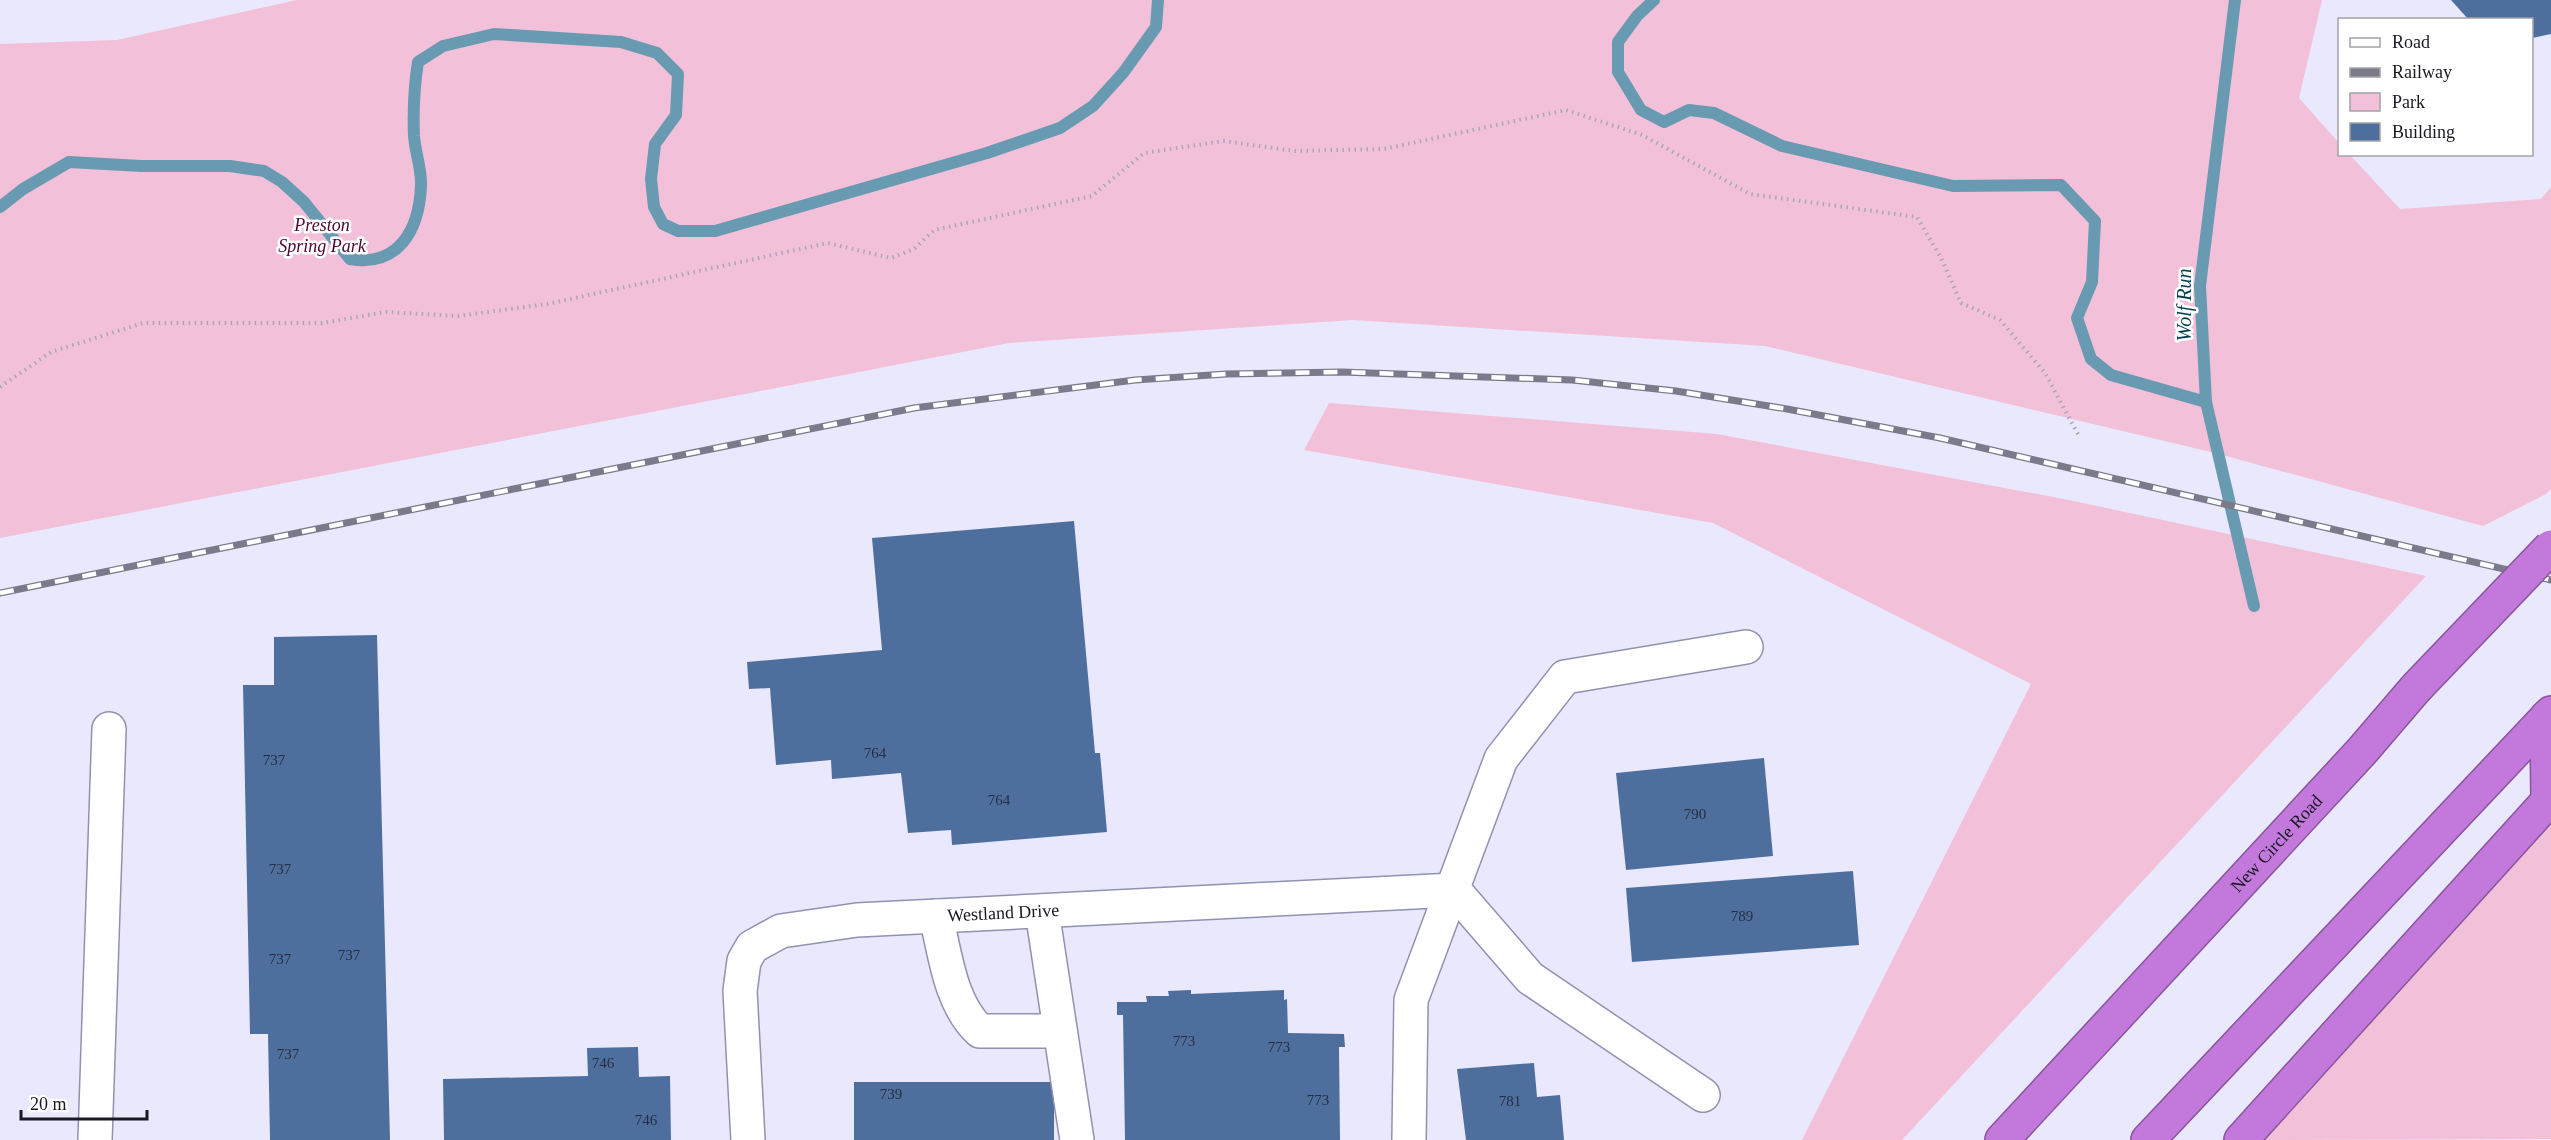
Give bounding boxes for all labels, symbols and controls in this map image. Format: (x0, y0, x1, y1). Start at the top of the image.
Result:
legend (2338, 18, 2533, 156)
text: Road (2392, 32, 2430, 52)
text: Railway (2392, 62, 2452, 82)
text: Park (2392, 92, 2425, 112)
text: Building (2392, 122, 2455, 142)
park label: Preston Spring Park (278, 215, 367, 256)
water label: Wolf Run (2173, 268, 2196, 342)
house number: 764 (864, 745, 887, 761)
house number: 737 (263, 752, 286, 768)
street label: New Circle Road (2227, 791, 2326, 896)
house number: 764 (988, 792, 1011, 808)
house number: 790 (1684, 806, 1706, 822)
house number: 737 (269, 861, 292, 877)
street label: Westland Drive (947, 900, 1060, 925)
house number: 789 (1731, 908, 1753, 924)
house number: 737 (338, 947, 361, 963)
house number: 737 (269, 951, 292, 967)
house number: 773 (1173, 1033, 1195, 1049)
house number: 773 (1268, 1039, 1290, 1055)
house number: 737 (277, 1046, 300, 1062)
house number: 746 (592, 1055, 615, 1071)
scale bar (21, 1083, 147, 1121)
house number: 739 (880, 1086, 902, 1102)
house number: 773 (1307, 1092, 1329, 1108)
house number: 781 (1499, 1093, 1521, 1109)
text: 20 m (30, 1094, 67, 1114)
house number: 746 (635, 1112, 658, 1128)

